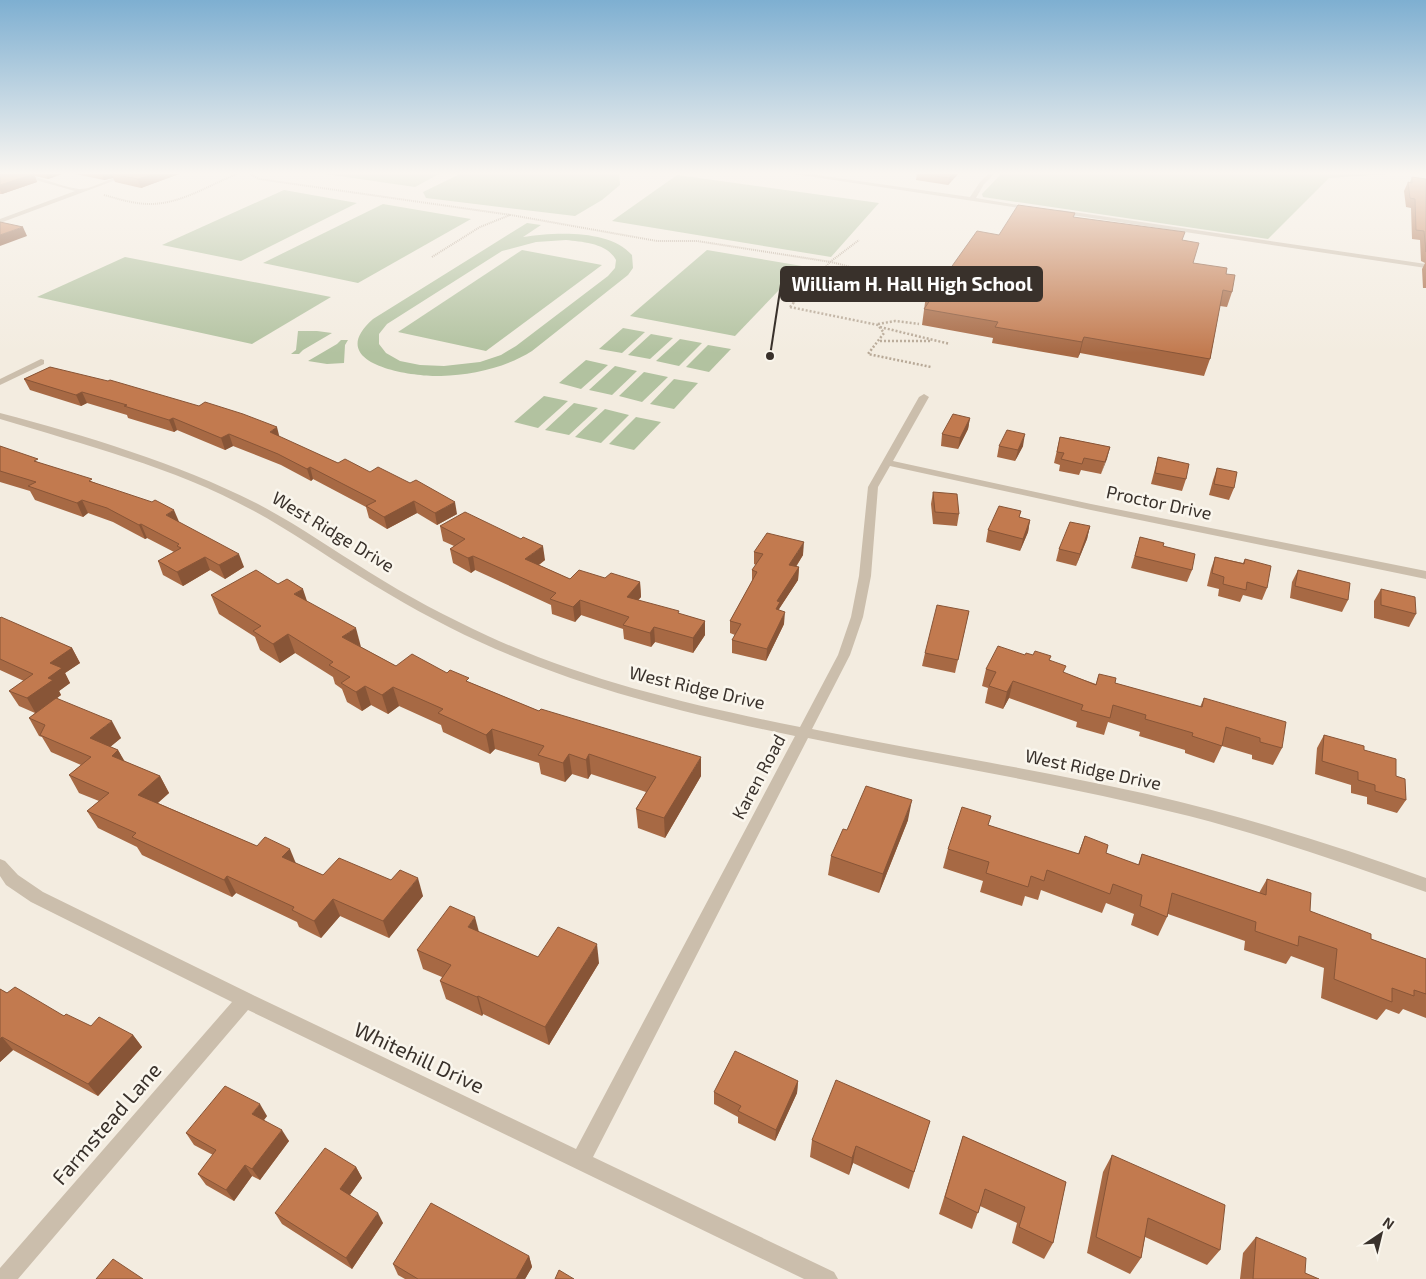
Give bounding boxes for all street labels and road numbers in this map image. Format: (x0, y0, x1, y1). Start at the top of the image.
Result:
street label: Proctor Drive (1104, 480, 1214, 524)
street label: West Ridge Drive (268, 486, 399, 576)
street label: West Ridge Drive (627, 661, 767, 713)
street label: Karen Road (727, 730, 790, 823)
street label: West Ridge Drive (1023, 744, 1163, 794)
street label: Whitehill Drive (351, 1016, 489, 1098)
street label: Farmstead Lane (46, 1057, 166, 1189)

